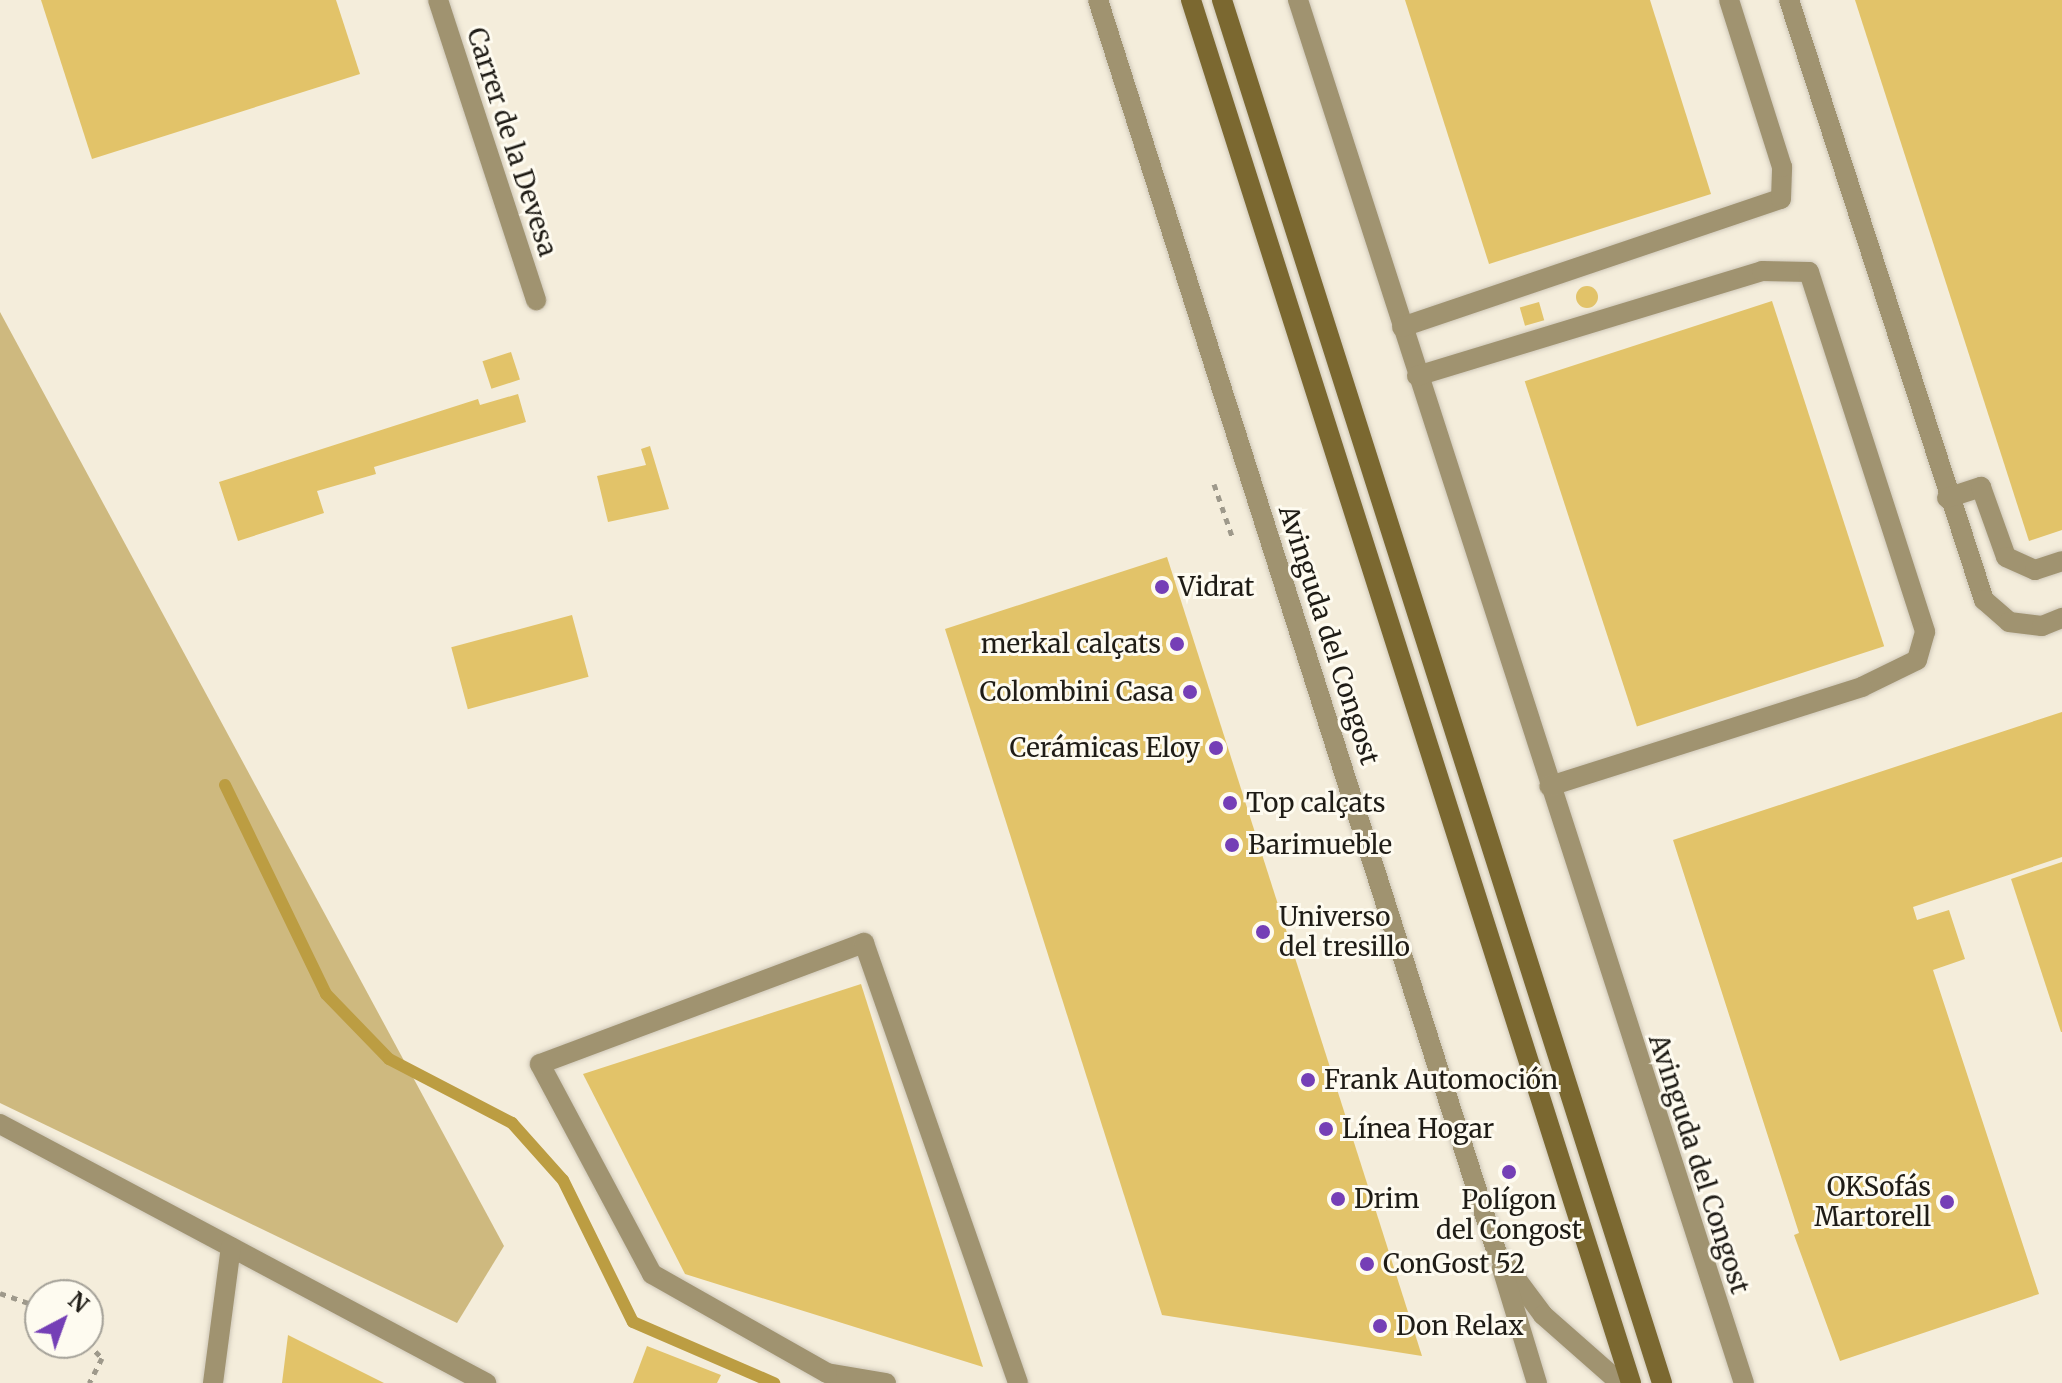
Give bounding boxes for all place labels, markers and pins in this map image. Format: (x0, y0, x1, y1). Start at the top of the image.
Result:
place label: Vidrat (1178, 571, 1254, 603)
marker: Vidrat (1153, 578, 1171, 596)
place label: merkal calçats (981, 628, 1161, 660)
marker: merkal calçats (1168, 635, 1186, 653)
place label: Colombini Casa (980, 676, 1174, 708)
marker: Colombini Casa (1181, 683, 1199, 701)
place label: Cerámicas Eloy (1010, 732, 1200, 764)
marker: Cerámicas Eloy (1207, 739, 1225, 757)
place label: Top calçats (1246, 787, 1386, 819)
marker: Top calçats (1221, 794, 1239, 812)
place label: Barimueble (1248, 829, 1392, 861)
marker: Barimueble (1223, 836, 1241, 854)
place label: Universo del tresillo (1279, 901, 1410, 962)
marker: Universo del tresillo (1254, 923, 1272, 941)
place label: Frank Automoción (1324, 1064, 1558, 1096)
marker: Frank Automoción (1299, 1071, 1317, 1089)
place label: Línea Hogar (1342, 1113, 1494, 1145)
marker: Línea Hogar (1317, 1120, 1335, 1138)
marker: Polígon del Congost (1500, 1163, 1518, 1181)
place label: OKSofás Martorell (1814, 1171, 1931, 1232)
place label: Drim (1354, 1183, 1420, 1215)
place label: Polígon del Congost (1436, 1184, 1582, 1246)
marker: Drim (1329, 1190, 1347, 1208)
marker: OKSofás Martorell (1938, 1193, 1956, 1211)
place label: ConGost 52 (1383, 1248, 1525, 1280)
marker: ConGost 52 (1358, 1255, 1376, 1273)
place label: Don Relax (1396, 1310, 1524, 1342)
marker: Don Relax (1371, 1317, 1389, 1335)

